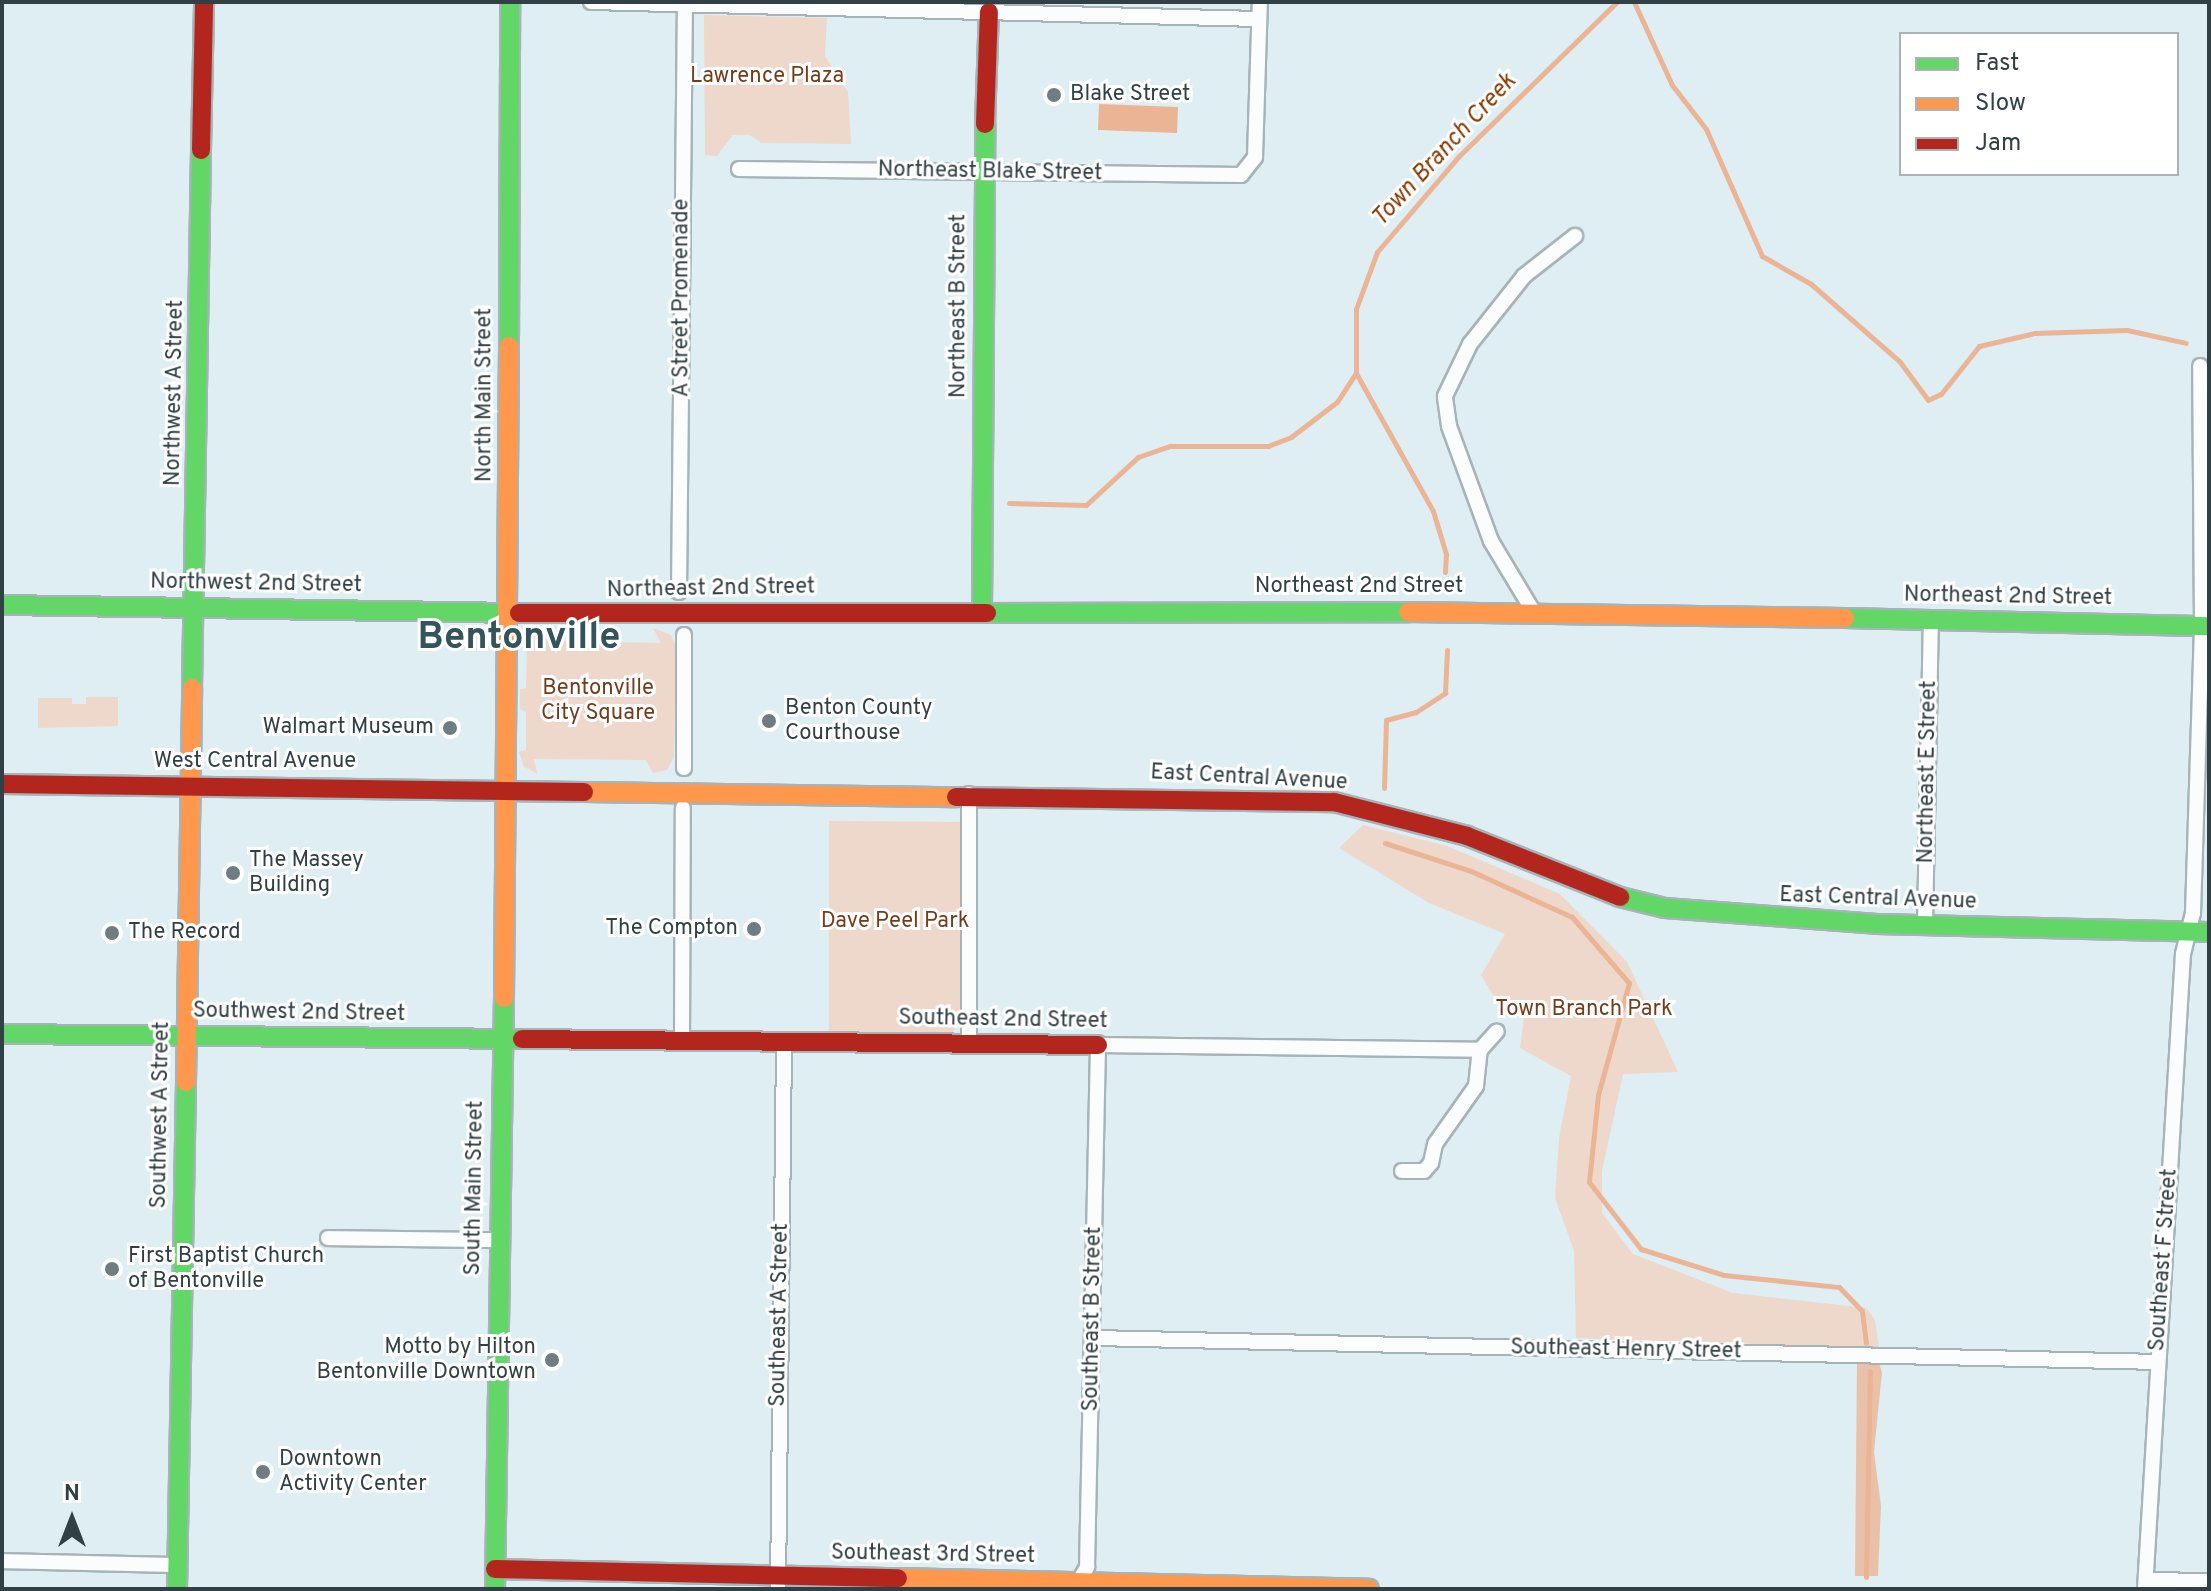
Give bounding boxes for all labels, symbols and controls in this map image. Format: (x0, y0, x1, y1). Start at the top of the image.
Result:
legend (1899, 32, 2179, 176)
text: Fast (1975, 49, 2019, 79)
park label: Lawrence Plaza (690, 64, 844, 90)
water label: Town Branch Creek (1367, 69, 1523, 233)
place label: Blake Street (1070, 82, 1190, 108)
marker: Blake Street (1045, 86, 1063, 104)
text: Slow (1975, 89, 2026, 119)
text: Jam (1975, 129, 2021, 159)
street label: Northeast Blake Street (878, 157, 1102, 187)
street label: A Street Promenade (669, 198, 695, 398)
street label: Northeast B Street (946, 214, 972, 398)
street label: Northwest A Street (160, 299, 190, 487)
street label: North Main Street (472, 308, 498, 482)
street label: Northwest 2nd Street (150, 569, 362, 599)
street label: Northeast 2nd Street (607, 574, 815, 604)
street label: Northeast 2nd Street (1255, 574, 1463, 600)
street label: Northeast 2nd Street (1904, 582, 2112, 612)
district label: Bentonville (417, 616, 621, 662)
park label: Bentonville City Square (541, 675, 655, 726)
street label: Northeast E Street (1913, 680, 1943, 864)
place label: Benton County Courthouse (785, 695, 932, 746)
marker: Benton County Courthouse (760, 712, 778, 730)
place label: Walmart Museum (263, 715, 434, 741)
marker: Walmart Museum (441, 719, 459, 737)
street label: West Central Avenue (153, 749, 357, 775)
street label: East Central Avenue (1149, 760, 1349, 796)
place label: The Massey Building (249, 847, 364, 898)
marker: The Massey Building (224, 864, 242, 882)
street label: East Central Avenue (1778, 882, 1978, 916)
park label: Dave Peel Park (821, 909, 969, 935)
place label: The Compton (605, 916, 738, 942)
place label: The Record (128, 920, 241, 946)
marker: The Compton (745, 920, 763, 938)
marker: The Record (103, 924, 121, 942)
park label: Town Branch Park (1495, 997, 1673, 1023)
street label: Southwest 2nd Street (193, 998, 405, 1028)
street label: Southeast 2nd Street (898, 1005, 1108, 1035)
street label: Southwest A Street (146, 1020, 176, 1210)
street label: South Main Street (460, 1100, 490, 1276)
street label: Southeast F Street (2144, 1168, 2184, 1352)
street label: Southeast A Street (765, 1222, 795, 1408)
street label: Southeast B Street (1078, 1226, 1108, 1412)
place label: First Baptist Church of Bentonville (128, 1243, 324, 1294)
marker: First Baptist Church of Bentonville (103, 1260, 121, 1278)
place label: Motto by Hilton Bentonville Downtown (316, 1334, 536, 1386)
street label: Southeast Henry Street (1510, 1335, 1742, 1365)
marker: Motto by Hilton Bentonville Downtown (543, 1351, 561, 1369)
place label: Downtown Activity Center (279, 1446, 427, 1498)
marker: Downtown Activity Center (254, 1463, 272, 1481)
north arrow (32, 1479, 112, 1559)
text: N (64, 1481, 80, 1508)
street label: Southeast 3rd Street (831, 1540, 1035, 1570)

